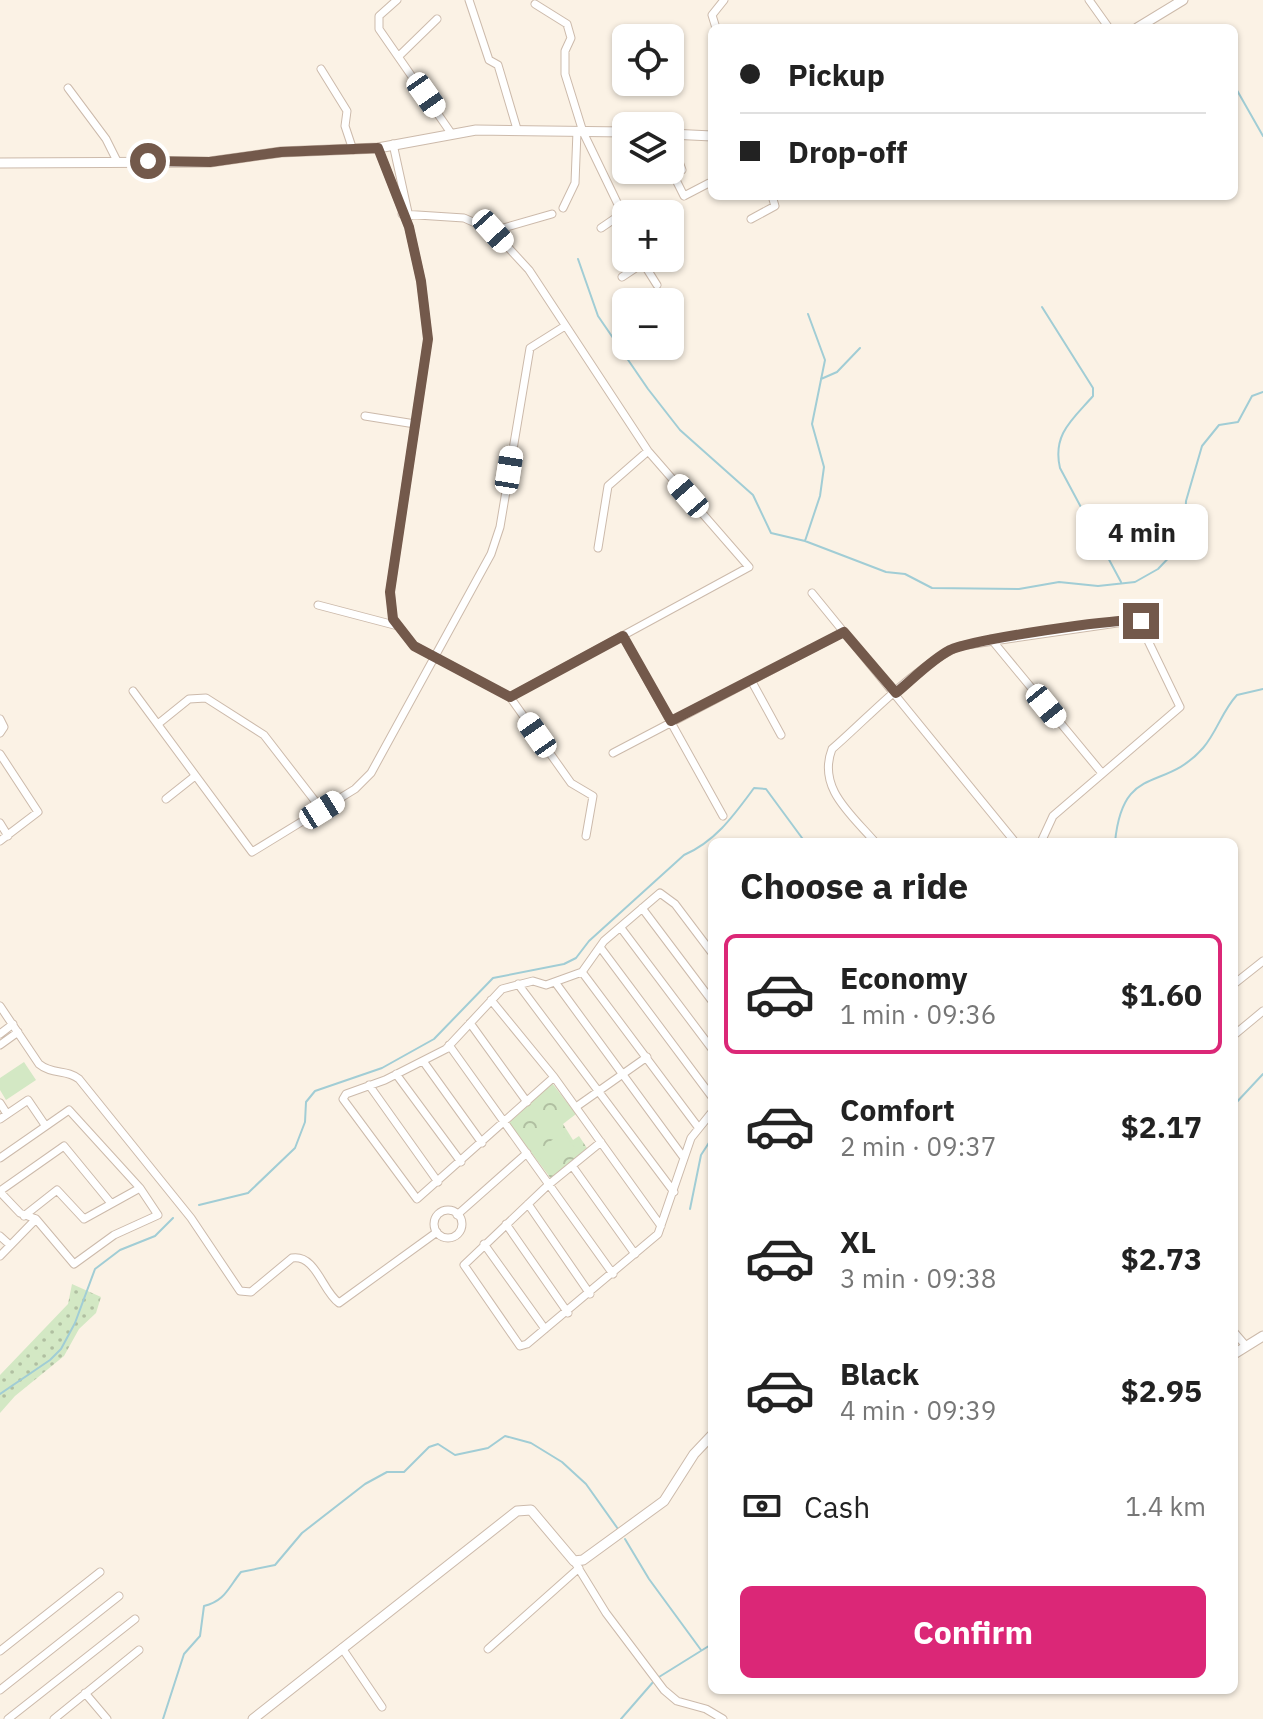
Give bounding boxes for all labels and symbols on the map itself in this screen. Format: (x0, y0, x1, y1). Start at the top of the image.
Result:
car (402, 68, 450, 122)
route start (130, 143, 166, 179)
car (468, 205, 518, 257)
car (493, 444, 525, 496)
car (663, 470, 713, 522)
callout: 4 min (1075, 505, 1207, 561)
route end (1123, 603, 1159, 639)
car (1022, 680, 1070, 732)
car (513, 708, 561, 762)
car (295, 787, 349, 833)

